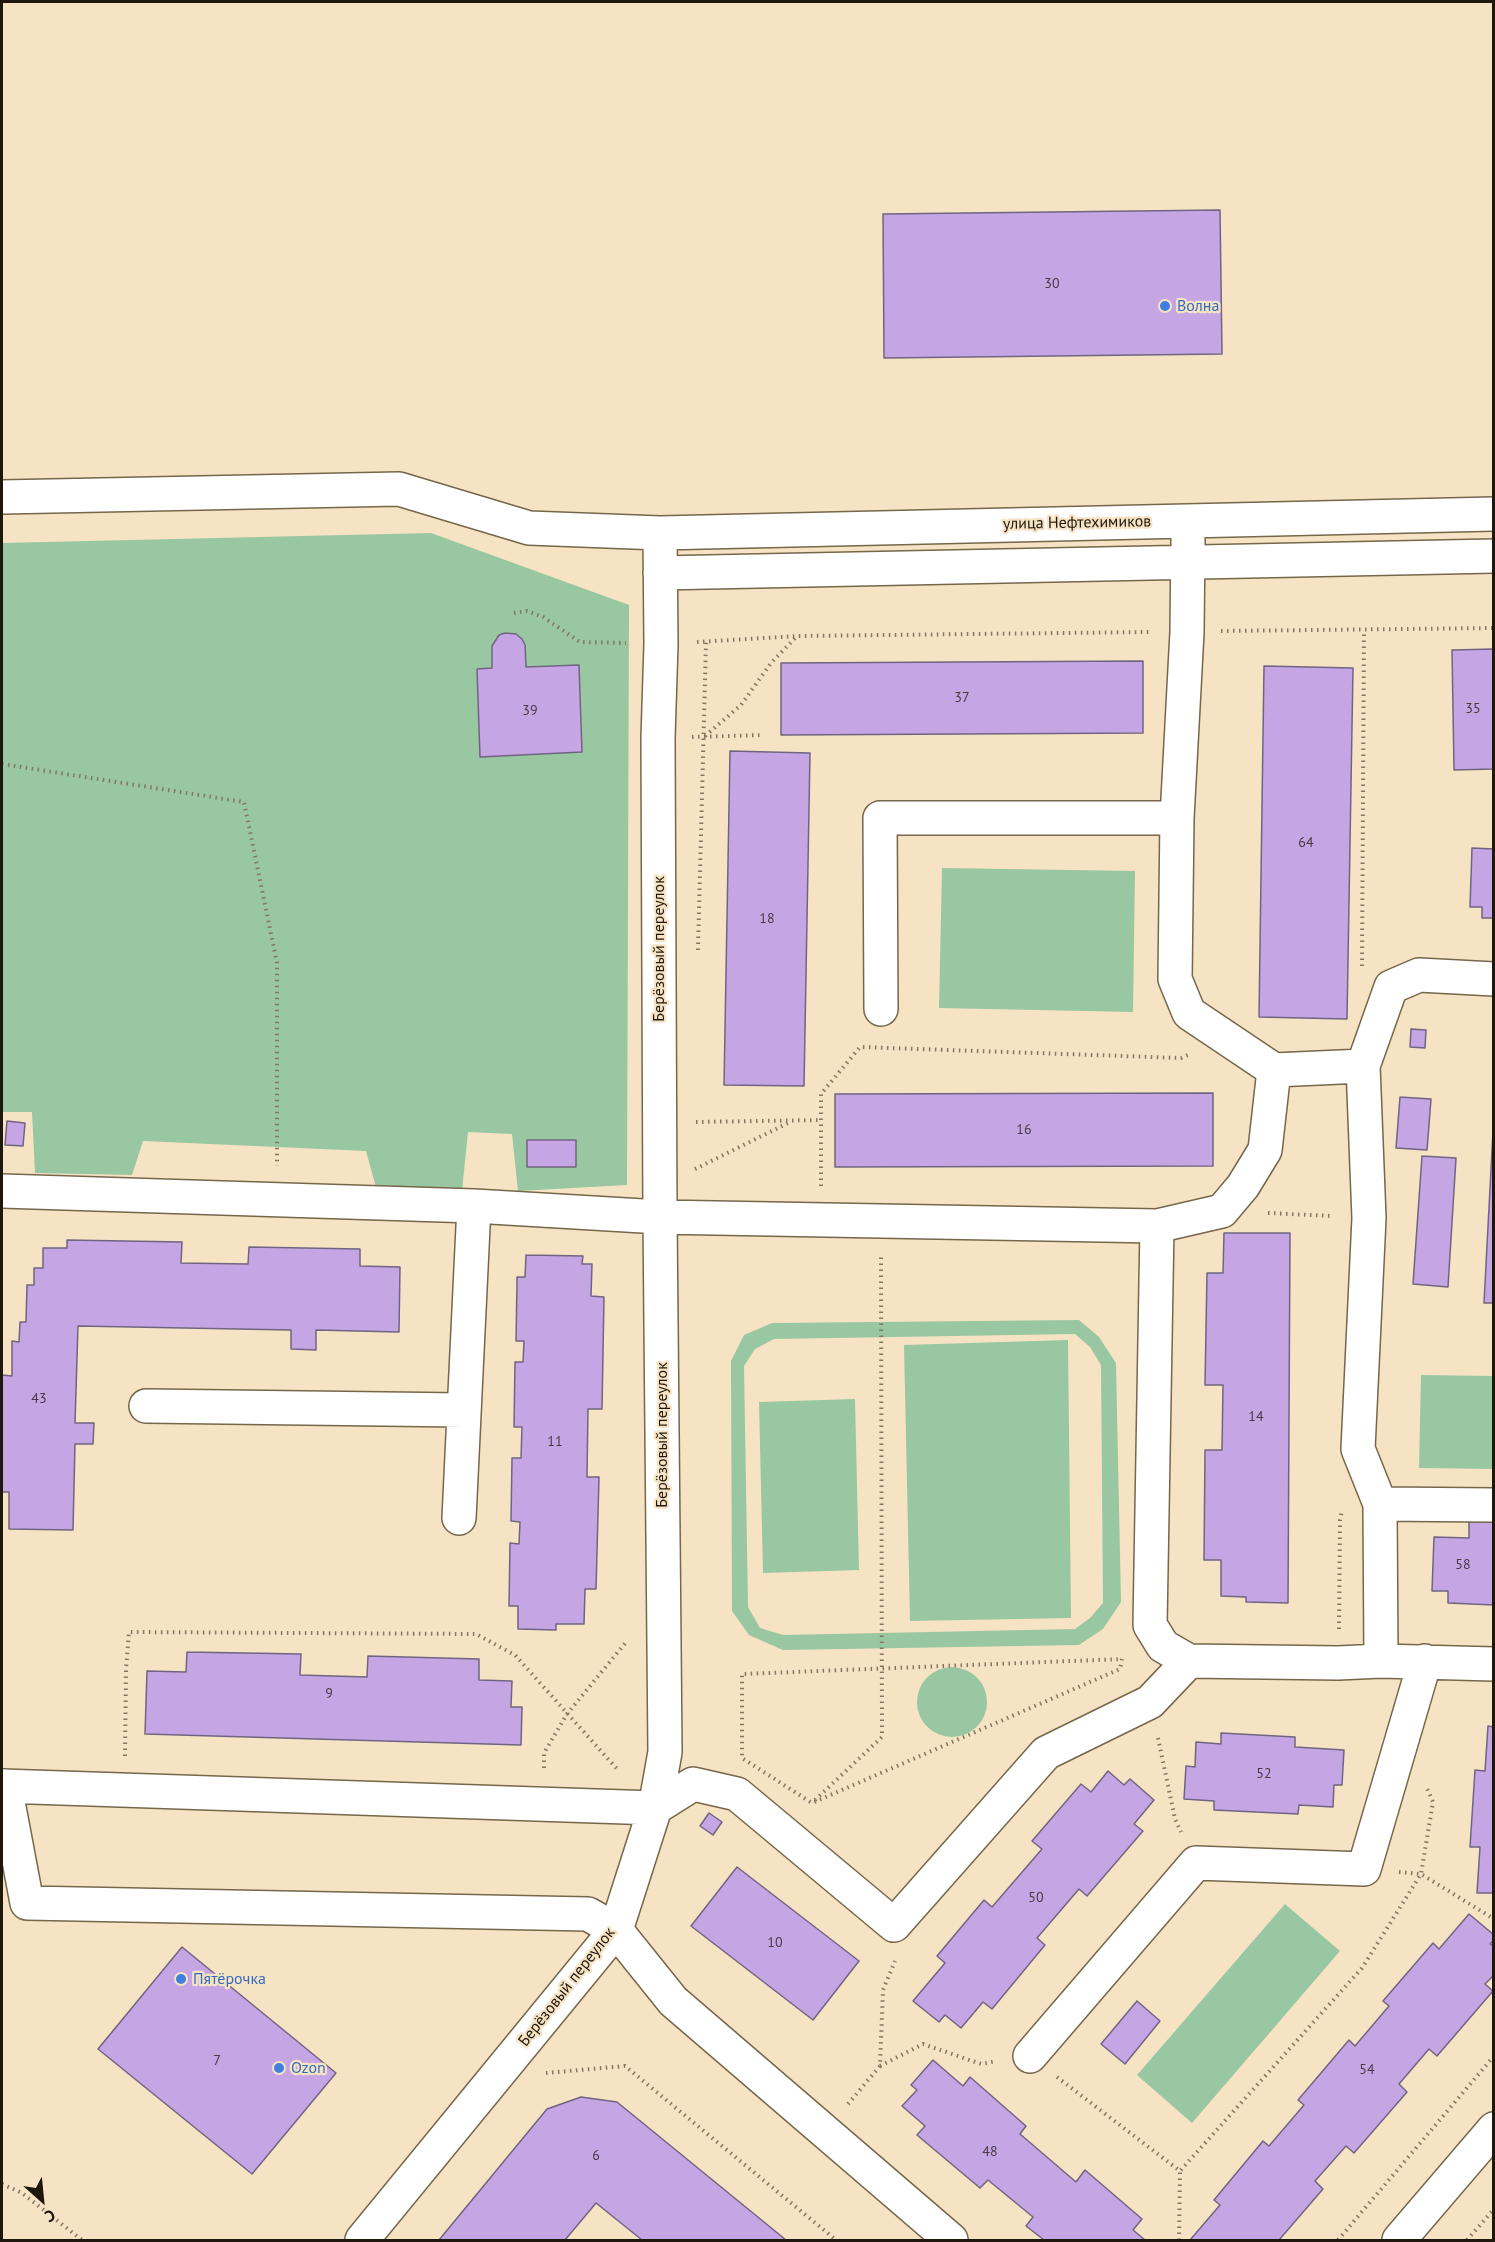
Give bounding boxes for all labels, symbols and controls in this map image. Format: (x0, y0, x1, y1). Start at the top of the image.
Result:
house number: 30 (1044, 276, 1060, 292)
place label: Волна (1177, 296, 1219, 316)
marker: Волна (1158, 299, 1172, 313)
street label: улица Нефтехимиков (1003, 512, 1151, 534)
house number: 37 (954, 690, 970, 706)
house number: 35 (1465, 701, 1481, 717)
house number: 39 (522, 703, 538, 719)
house number: 64 (1298, 835, 1314, 851)
street label: Берёзовый переулок (649, 876, 669, 1022)
house number: 18 (759, 911, 775, 927)
house number: 16 (1016, 1122, 1032, 1138)
street label: Берёзовый переулок (652, 1362, 672, 1508)
house number: 43 (31, 1391, 47, 1407)
house number: 14 (1248, 1409, 1264, 1425)
house number: 11 (547, 1434, 563, 1450)
house number: 58 (1455, 1557, 1471, 1573)
house number: 9 (325, 1686, 333, 1702)
house number: 52 (1256, 1766, 1272, 1782)
house number: 50 (1028, 1890, 1044, 1906)
street label: Берёзовый переулок (515, 1924, 619, 2050)
house number: 10 (767, 1935, 783, 1951)
place label: Пятёрочка (193, 1969, 266, 1989)
marker: Пятёрочка (174, 1972, 188, 1986)
house number: 7 (213, 2053, 221, 2069)
place label: Ozon (291, 2058, 326, 2078)
marker: Ozon (272, 2061, 286, 2075)
house number: 54 (1359, 2062, 1375, 2078)
house number: 48 (982, 2144, 998, 2160)
house number: 6 (592, 2148, 600, 2164)
north arrow (12, 2170, 72, 2230)
text: С (42, 2205, 59, 2227)

